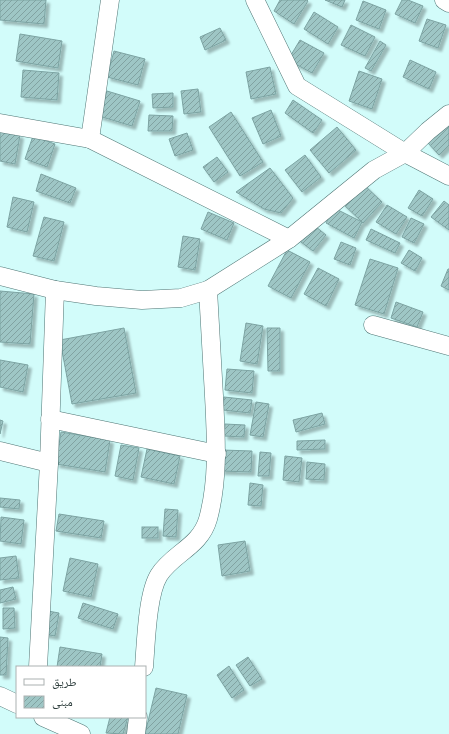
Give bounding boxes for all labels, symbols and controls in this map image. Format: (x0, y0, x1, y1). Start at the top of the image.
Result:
legend (16, 666, 146, 718)
text: طريق (52, 675, 77, 689)
text: مبنى (52, 695, 73, 709)

